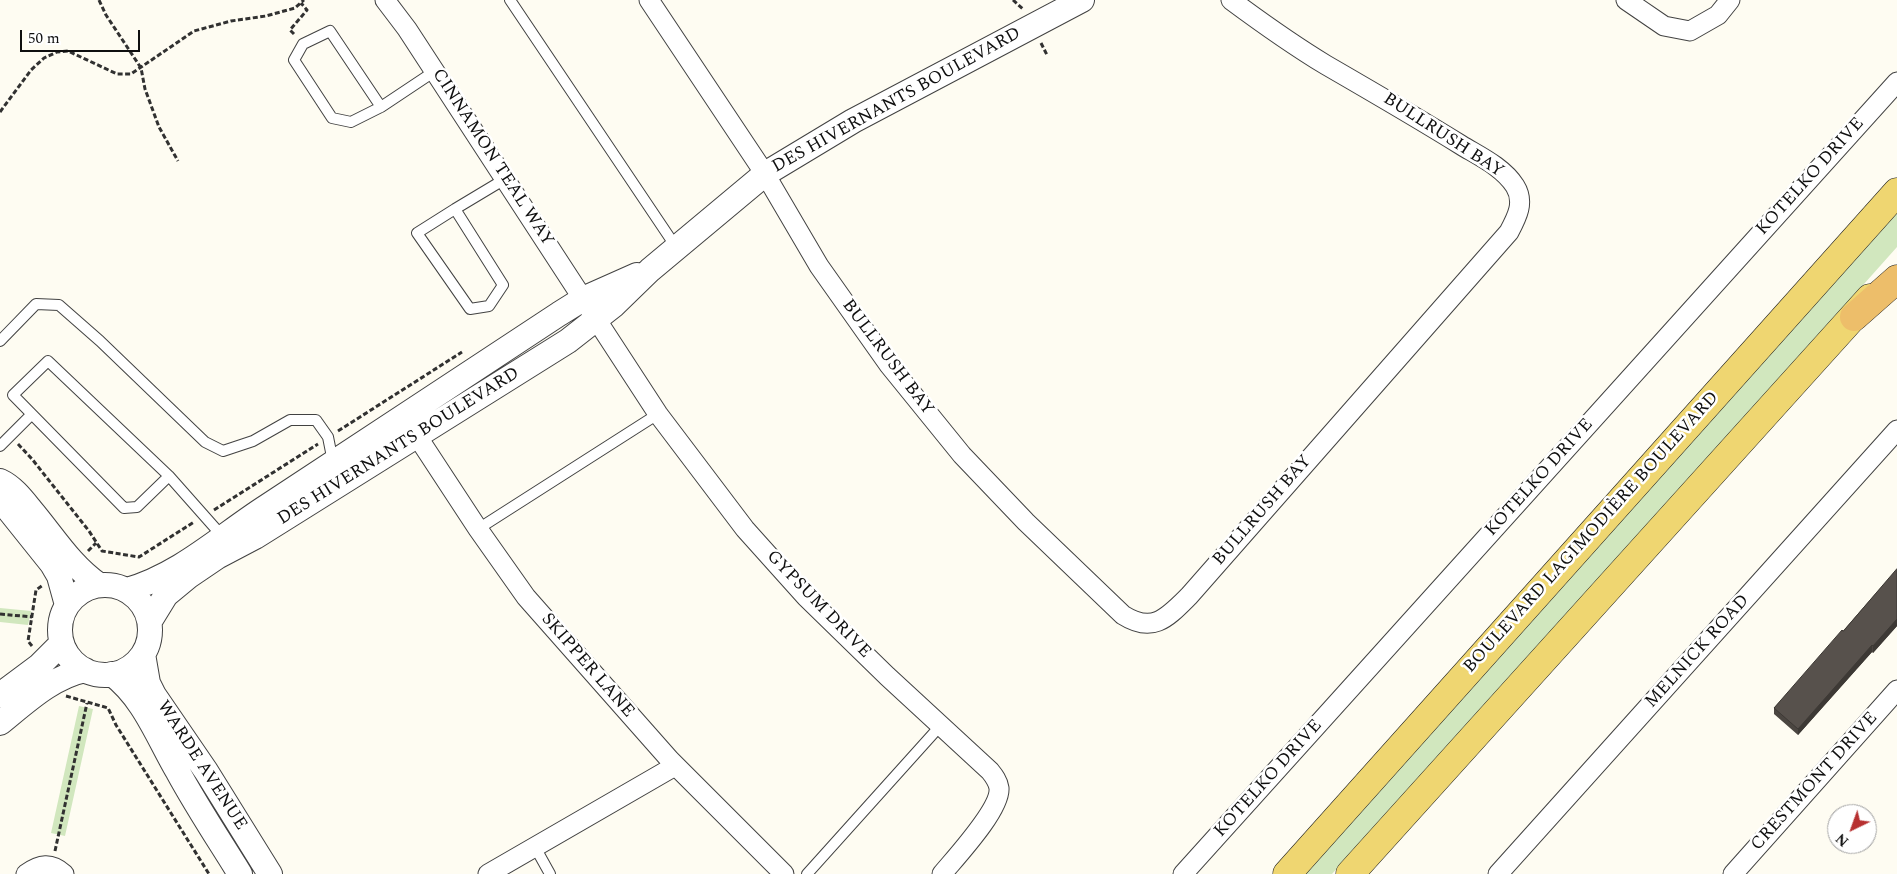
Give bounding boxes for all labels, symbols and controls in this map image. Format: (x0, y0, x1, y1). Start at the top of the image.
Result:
scale bar (22, 20, 142, 52)
street label: DES HIVERNANTS BOULEVARD (769, 23, 1025, 179)
text: 50 m (28, 27, 60, 50)
street label: CINNAMON TEAL WAY (426, 65, 558, 251)
street label: BULLRUSH BAY (1379, 89, 1507, 183)
street label: KOTELKO DRIVE (1752, 114, 1870, 240)
street label: BULLRUSH BAY (836, 296, 938, 420)
street label: DES HIVERNANTS BOULEVARD (274, 363, 524, 531)
street label: BOULEVARD LAGIMODIÈRE BOULEVARD (1460, 388, 1724, 678)
street label: KOTELKO DRIVE (1481, 415, 1599, 541)
street label: BULLRUSH BAY (1209, 451, 1317, 571)
street label: GYPSUM DRIVE (761, 547, 875, 663)
street label: MELNICK ROAD (1641, 591, 1755, 713)
street label: SKIPPER LANE (536, 609, 638, 723)
street label: WARDE AVENUE (151, 697, 251, 835)
street label: CRESTMONT DRIVE (1747, 708, 1883, 856)
street label: KOTELKO DRIVE (1210, 716, 1328, 842)
north arrow (1827, 804, 1877, 854)

